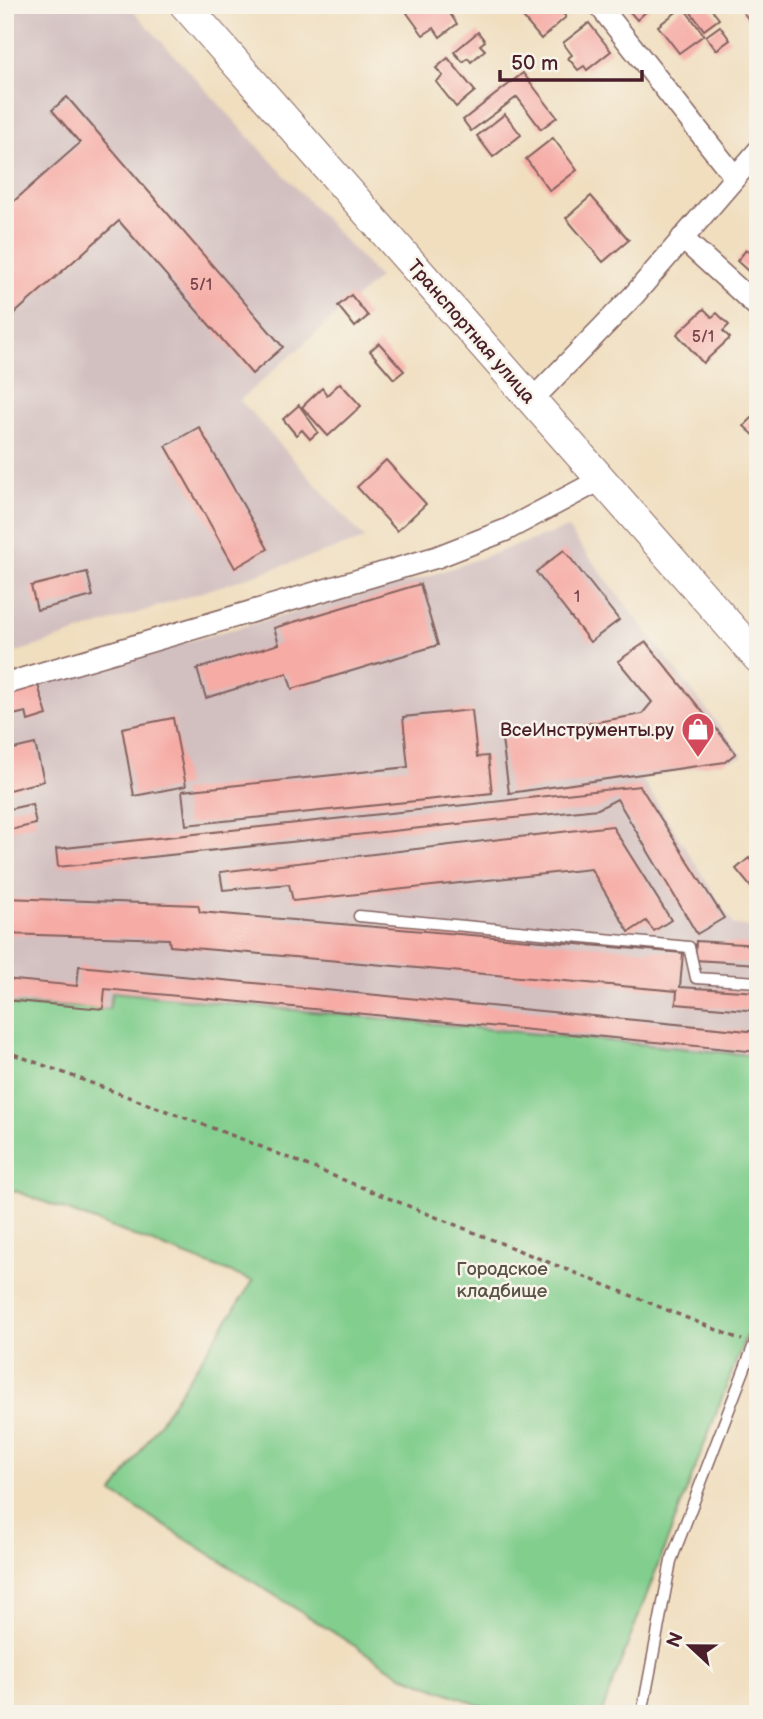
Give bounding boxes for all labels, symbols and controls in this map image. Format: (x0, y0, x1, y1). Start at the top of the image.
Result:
scale bar (500, 38, 642, 82)
text: 50 m (511, 51, 558, 76)
street label: Транспортная улица (402, 255, 540, 409)
house number: 5/1 (190, 276, 212, 295)
house number: 5/1 (692, 328, 714, 347)
house number: 1 (574, 588, 580, 607)
shop icon: ВсеИнструменты.ру (679, 710, 717, 759)
place label: ВсеИнструменты.ру (500, 719, 674, 742)
park label: Городское кладбище (456, 1258, 548, 1303)
north arrow (654, 1610, 724, 1680)
text: N (662, 1629, 689, 1651)

